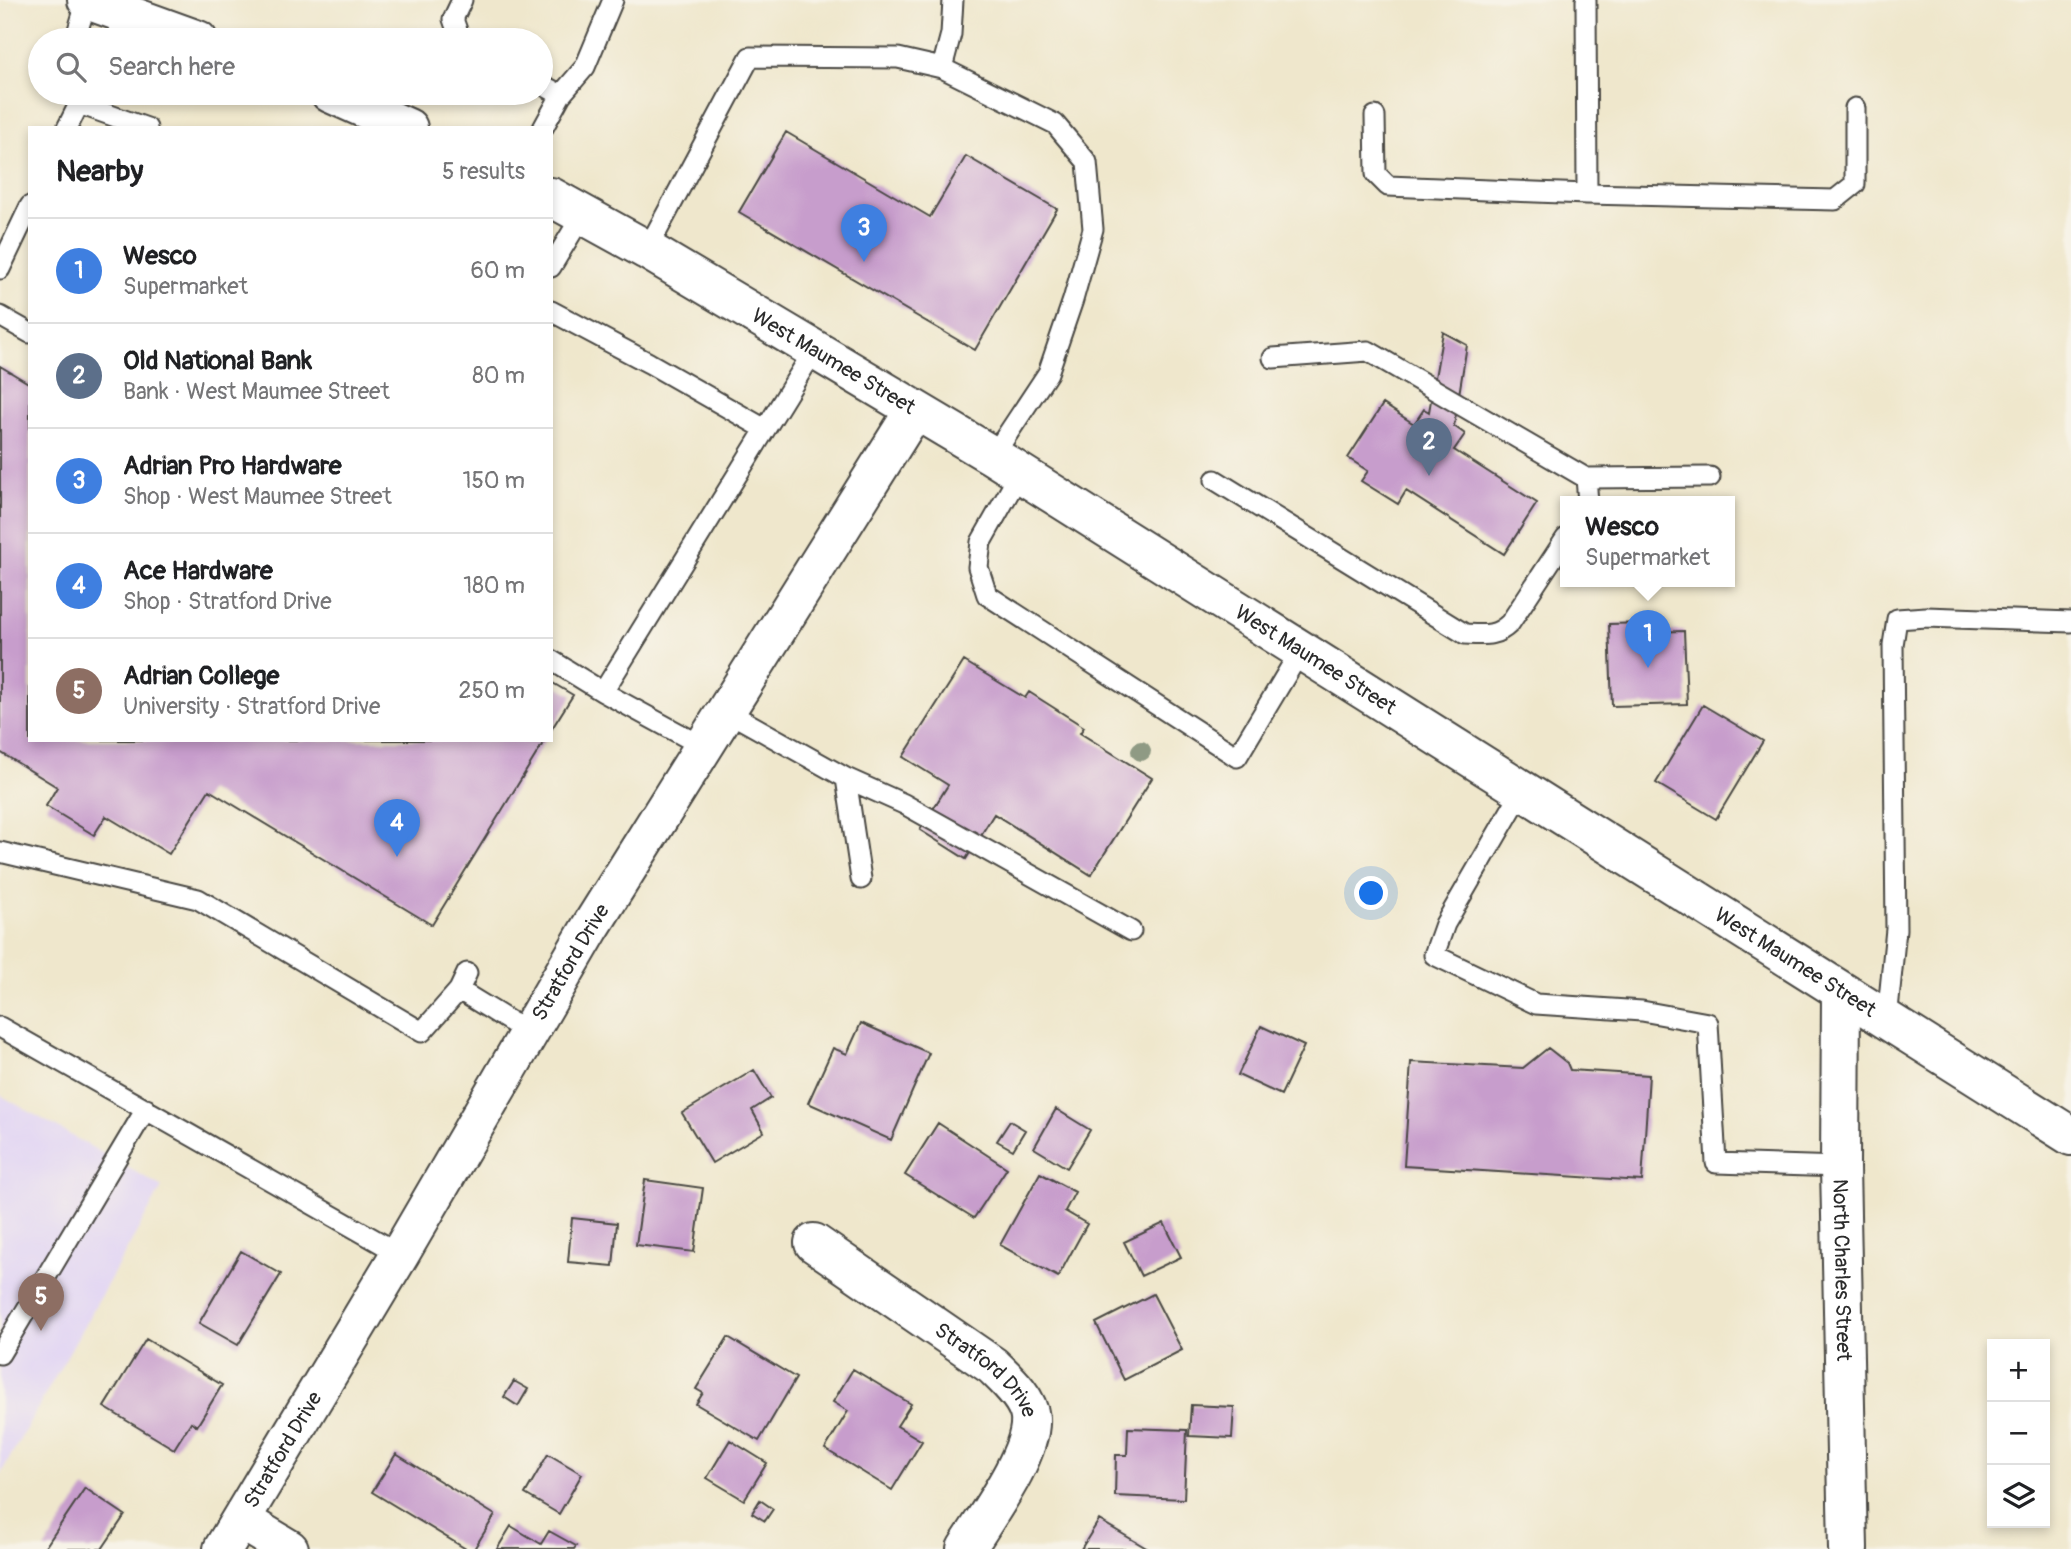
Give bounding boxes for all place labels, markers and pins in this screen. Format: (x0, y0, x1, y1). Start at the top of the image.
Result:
pin: 3 (841, 204, 887, 262)
pin: 2 (1406, 418, 1452, 476)
pin: 1 (1625, 610, 1671, 668)
pin: 4 (374, 799, 420, 857)
pin: 5 (18, 1273, 64, 1331)

